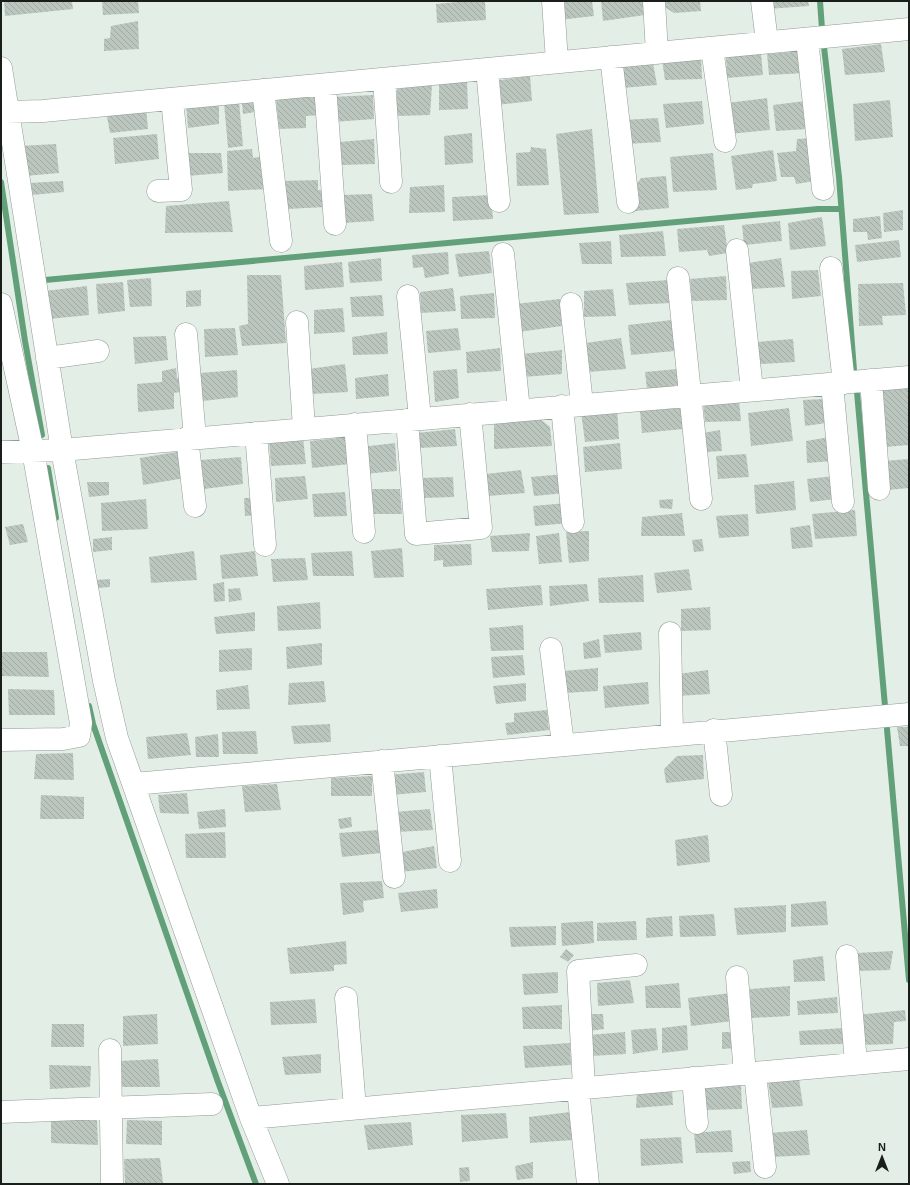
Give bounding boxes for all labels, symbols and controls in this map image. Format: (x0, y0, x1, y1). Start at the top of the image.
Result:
north arrow (862, 1137, 902, 1177)
text: N (878, 1141, 886, 1153)

